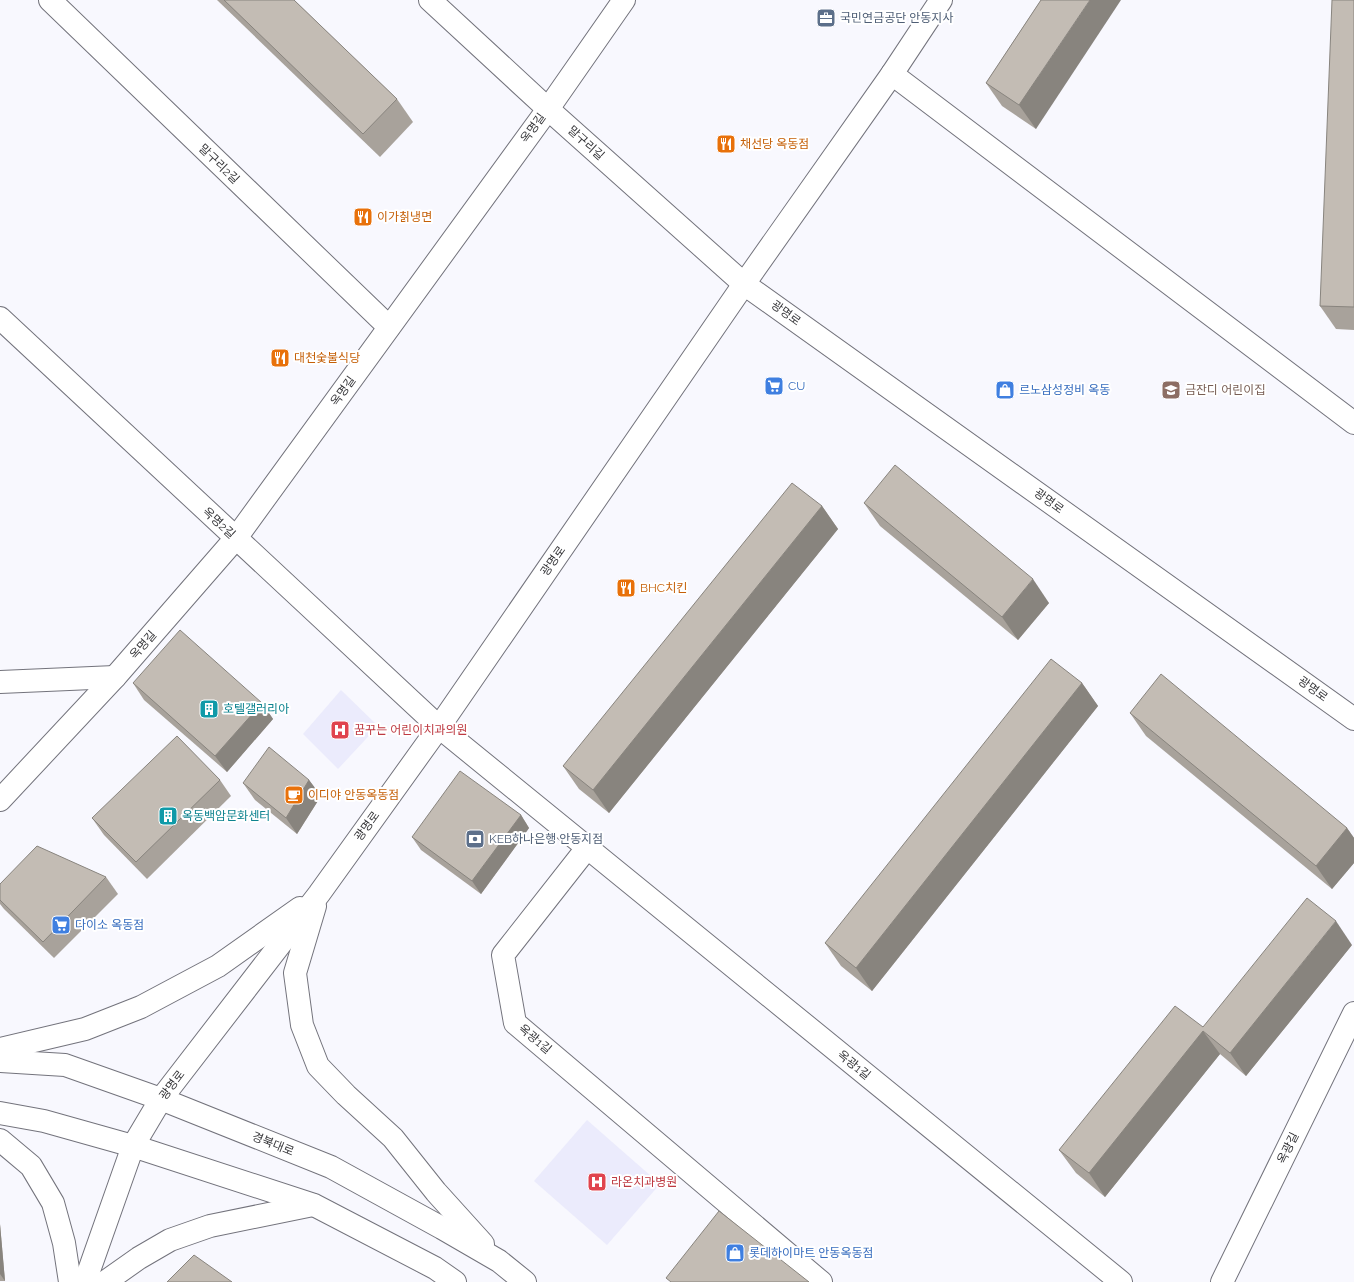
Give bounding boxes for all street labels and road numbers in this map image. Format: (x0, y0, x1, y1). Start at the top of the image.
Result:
street label: 옥명길 (518, 110, 548, 146)
street label: 말구리길 (565, 123, 607, 163)
street label: 말구리2길 (196, 141, 242, 187)
street label: 광명로 (768, 298, 804, 328)
street label: 옥명길 (328, 373, 358, 409)
street label: 광명로 (1031, 486, 1067, 516)
street label: 옥명2길 (200, 504, 238, 542)
street label: 광명로 (538, 543, 568, 579)
street label: 옥명길 (127, 628, 159, 662)
street label: 광명로 (1295, 674, 1331, 704)
street label: 광명로 (352, 808, 382, 844)
street label: 옥광1길 (516, 1021, 554, 1057)
street label: 옥광1길 (835, 1048, 873, 1082)
street label: 광명로 (156, 1068, 188, 1102)
street label: 경북대로 (250, 1129, 296, 1159)
street label: 옥광길 (1274, 1130, 1302, 1166)

